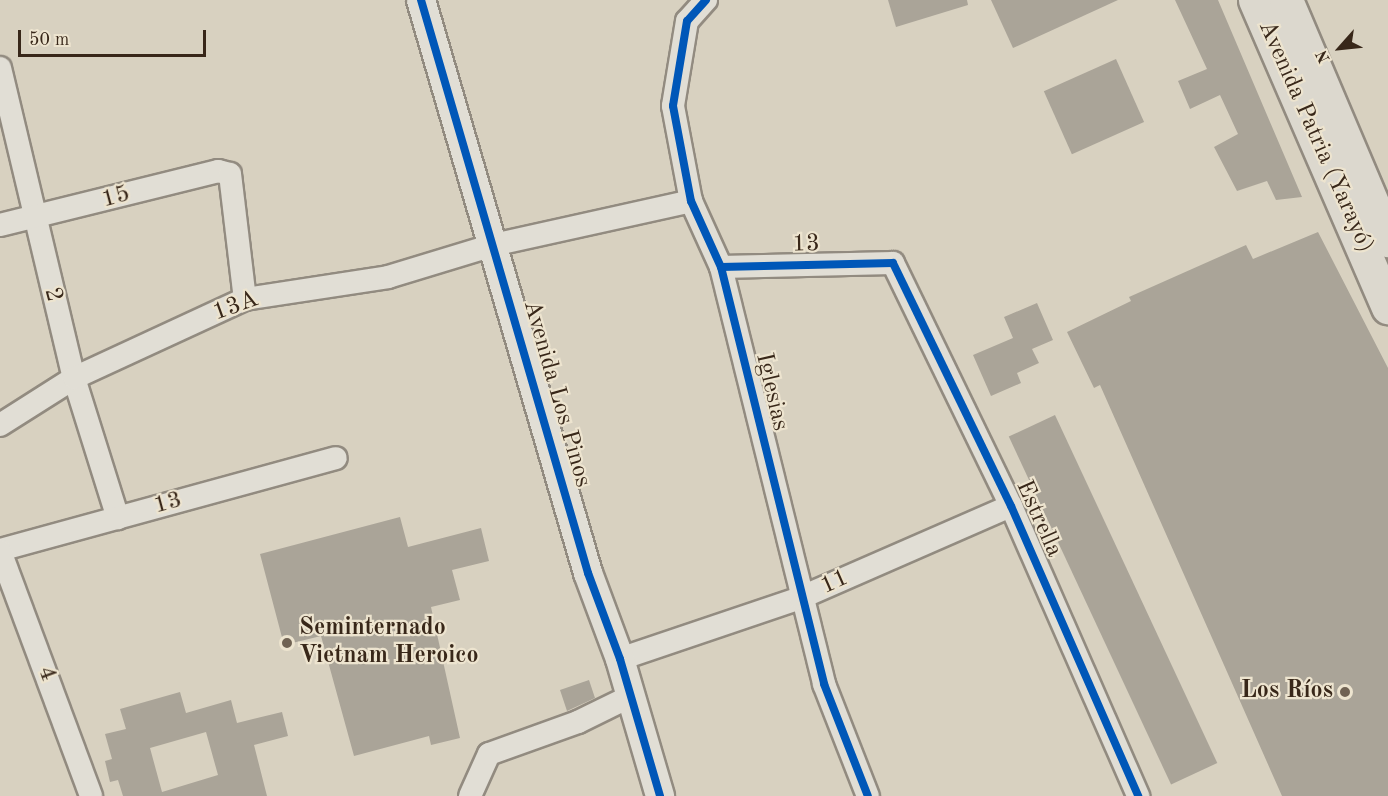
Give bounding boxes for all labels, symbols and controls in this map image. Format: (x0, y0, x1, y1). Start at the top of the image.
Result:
street label: Avenida Patria (Yarayó) (1251, 17, 1379, 257)
scale bar (21, 18, 208, 56)
north arrow (1310, 18, 1370, 78)
text: 50 m (29, 31, 69, 49)
text: N (1314, 47, 1334, 65)
street label: 15 (99, 180, 133, 216)
street label: 13 (792, 230, 820, 260)
street label: 2 (36, 285, 68, 305)
street label: 13A (209, 286, 263, 328)
street label: Avenida Los Pinos (516, 297, 596, 491)
street label: Iglesias (748, 350, 794, 434)
street label: Estrella (1008, 476, 1068, 562)
street label: 13 (151, 486, 185, 522)
street label: 11 (816, 564, 854, 602)
place label: Seminternado Vietnam Heroico (299, 615, 479, 671)
marker: Seminternado Vietnam Heroico (280, 636, 294, 650)
street label: 4 (30, 663, 62, 685)
place label: Los Ríos (1241, 678, 1333, 706)
marker: Los Ríos (1338, 685, 1352, 699)

